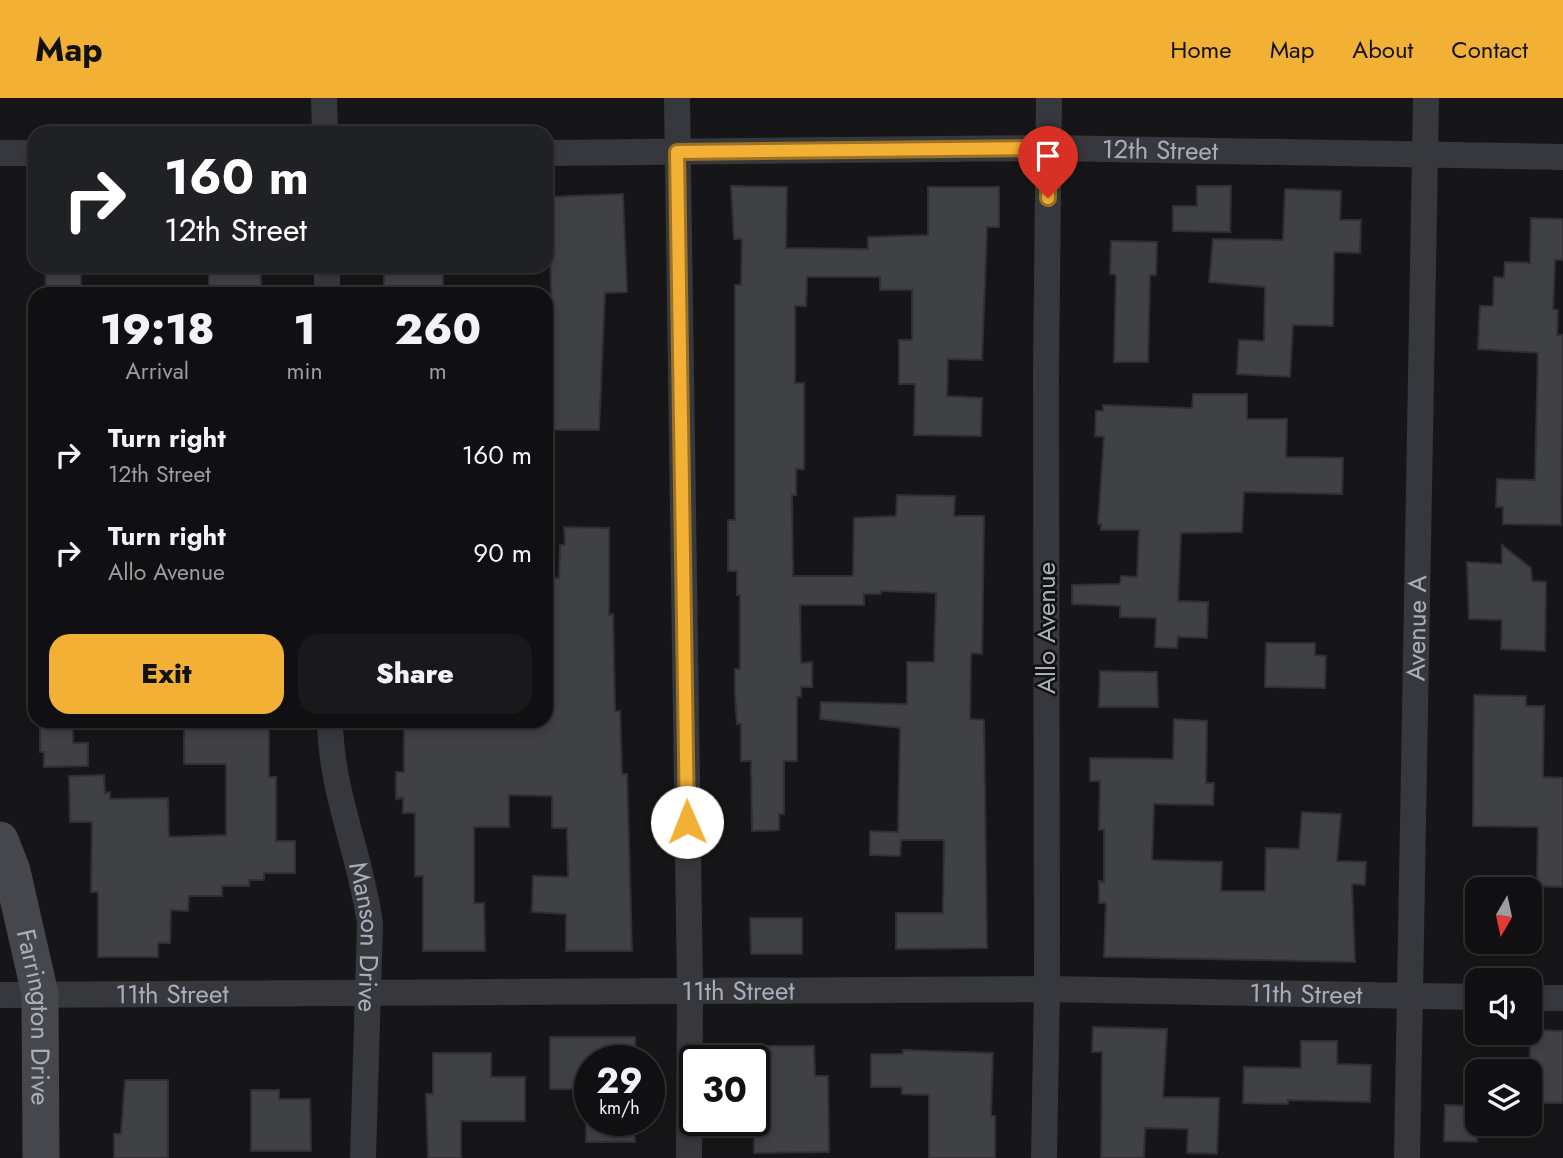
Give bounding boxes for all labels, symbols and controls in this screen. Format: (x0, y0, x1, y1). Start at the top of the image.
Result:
text: Map (35, 26, 103, 73)
text: Home (1170, 32, 1232, 67)
text: Map (1270, 32, 1314, 67)
text: About (1352, 32, 1413, 67)
text: Contact (1451, 32, 1528, 67)
pin (1018, 126, 1078, 198)
street label: 12th Street (1101, 130, 1219, 170)
icon: arrive (1029, 137, 1067, 175)
text: 160 m (164, 142, 309, 212)
icon: right (49, 154, 140, 245)
text: 12th Street (164, 207, 307, 253)
text: 19:18 (100, 299, 215, 360)
text: 1 (294, 299, 316, 360)
text: 260 (395, 299, 481, 360)
text: Arrival (126, 354, 189, 388)
text: min (287, 354, 323, 388)
text: m (429, 354, 447, 388)
text: Turn right (108, 419, 226, 457)
icon: right (49, 436, 87, 474)
text: 160 m (462, 436, 532, 474)
text: 12th Street (108, 457, 211, 491)
text: Turn right (108, 517, 226, 555)
icon: right (49, 534, 87, 572)
text: 90 m (473, 534, 532, 572)
text: Allo Avenue (108, 555, 225, 589)
street label: Allo Avenue (1027, 562, 1065, 694)
street label: Avenue A (1397, 574, 1436, 681)
button: Exit (49, 634, 284, 714)
button: Share (298, 634, 532, 714)
position arrow (650, 785, 724, 859)
street label: Manson Drive (339, 858, 389, 1013)
north arrow (1465, 877, 1542, 954)
map controls (1465, 877, 1542, 1136)
street label: Farrington Drive (7, 925, 60, 1106)
button: sound (1465, 968, 1542, 1045)
street label: 11th Street (681, 971, 795, 1010)
street label: 11th Street (1249, 974, 1364, 1014)
street label: 11th Street (115, 975, 229, 1013)
speed limit sign: 30 (679, 1045, 770, 1136)
text: 29 (596, 1056, 643, 1106)
button: layers (1465, 1059, 1542, 1136)
text: km/h (599, 1095, 640, 1121)

